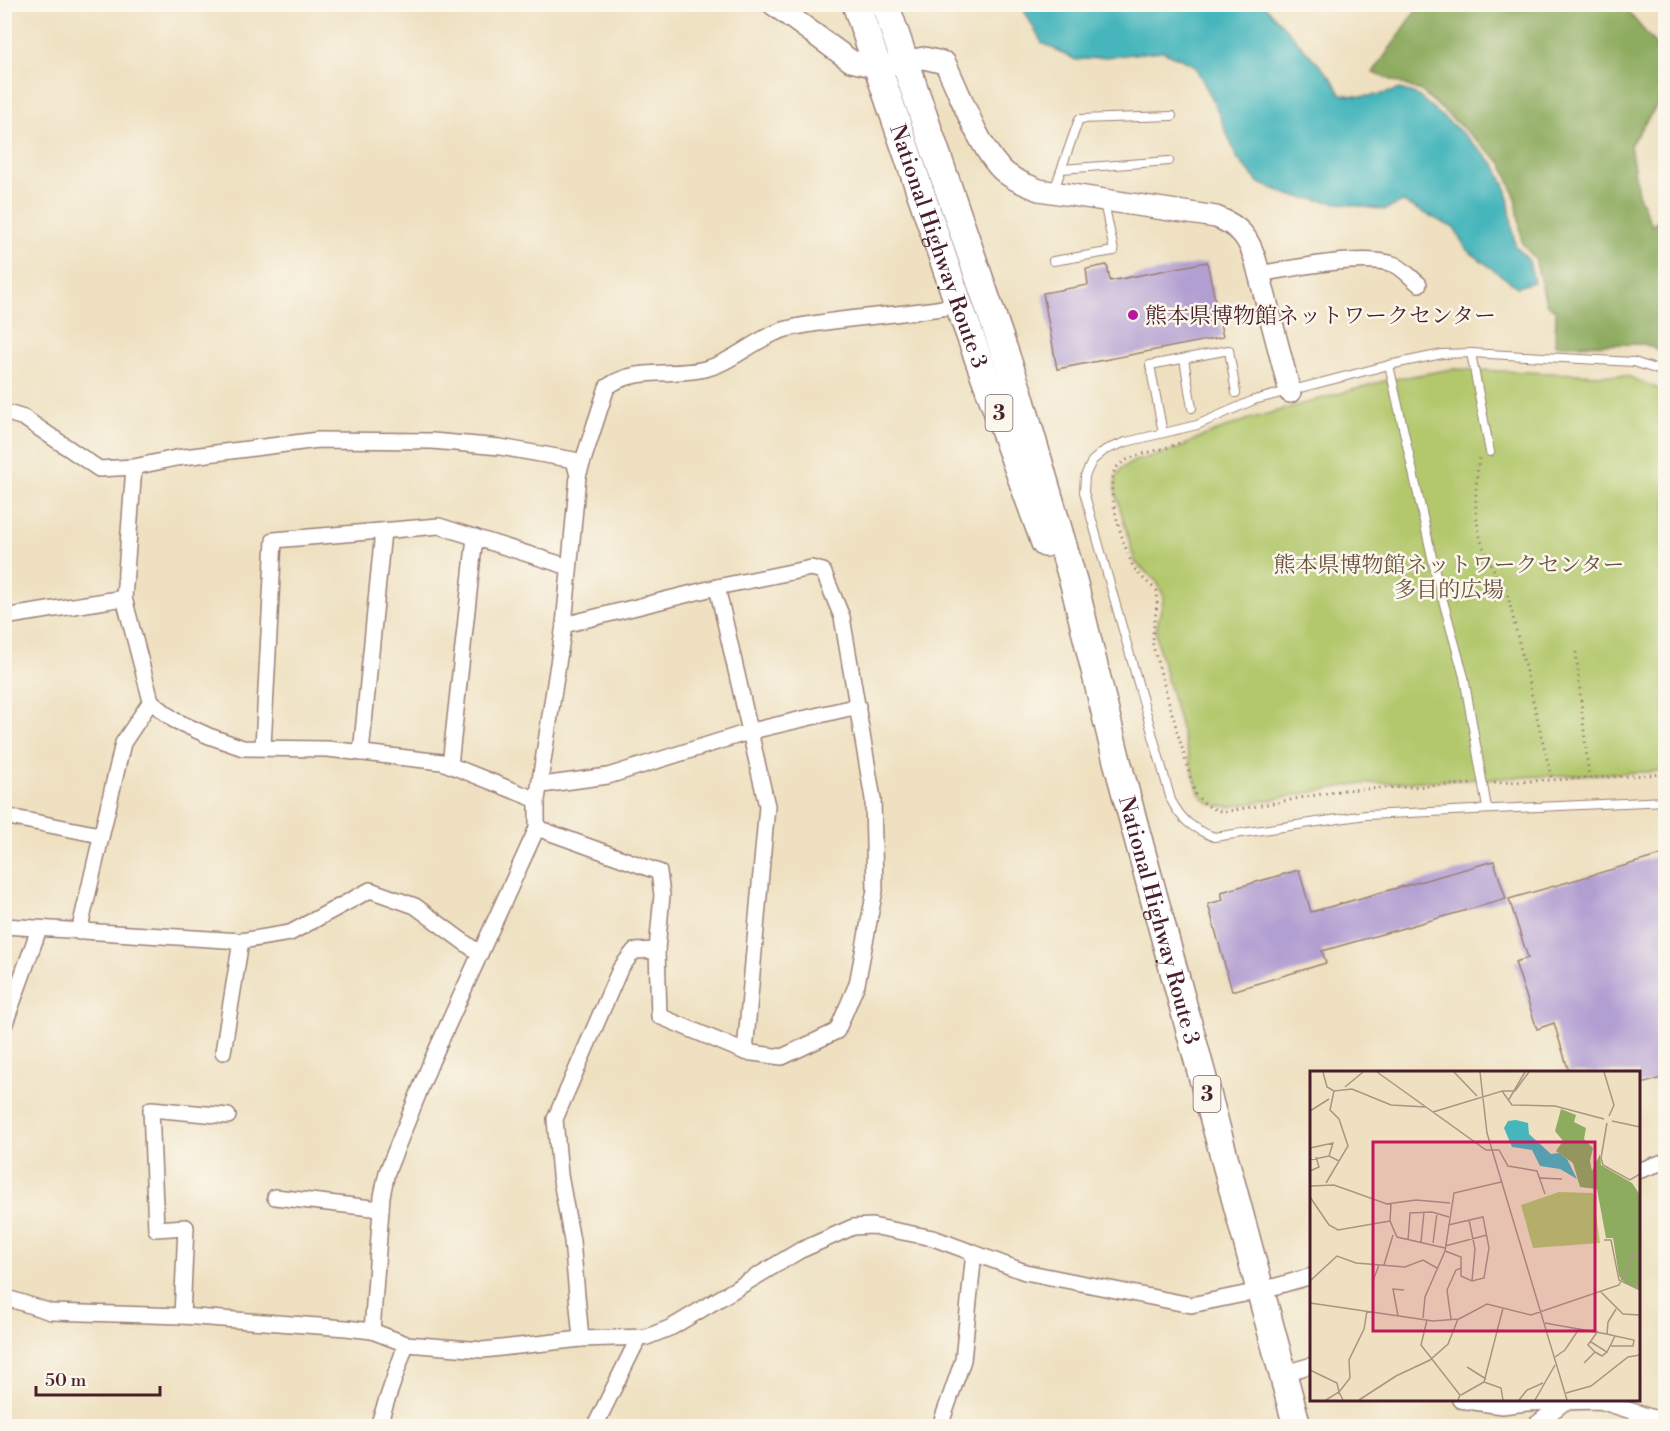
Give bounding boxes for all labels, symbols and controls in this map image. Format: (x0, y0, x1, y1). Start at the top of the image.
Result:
street label: National Highway Route 3 (883, 121, 993, 372)
place label: 熊本県博物館ネットワークセンター (1145, 303, 1496, 330)
marker: 熊本県博物館ネットワークセンター (1126, 308, 1140, 322)
road number: 3 (986, 395, 1012, 431)
park label: 熊本県博物館ネットワークセンター 多目的広場 (1273, 552, 1625, 604)
street label: National Highway Route 3 (1112, 793, 1205, 1048)
inset map (1310, 1071, 1640, 1401)
road number: 3 (1194, 1076, 1220, 1112)
scale bar (36, 1359, 160, 1397)
text: 50 m (45, 1369, 87, 1392)

